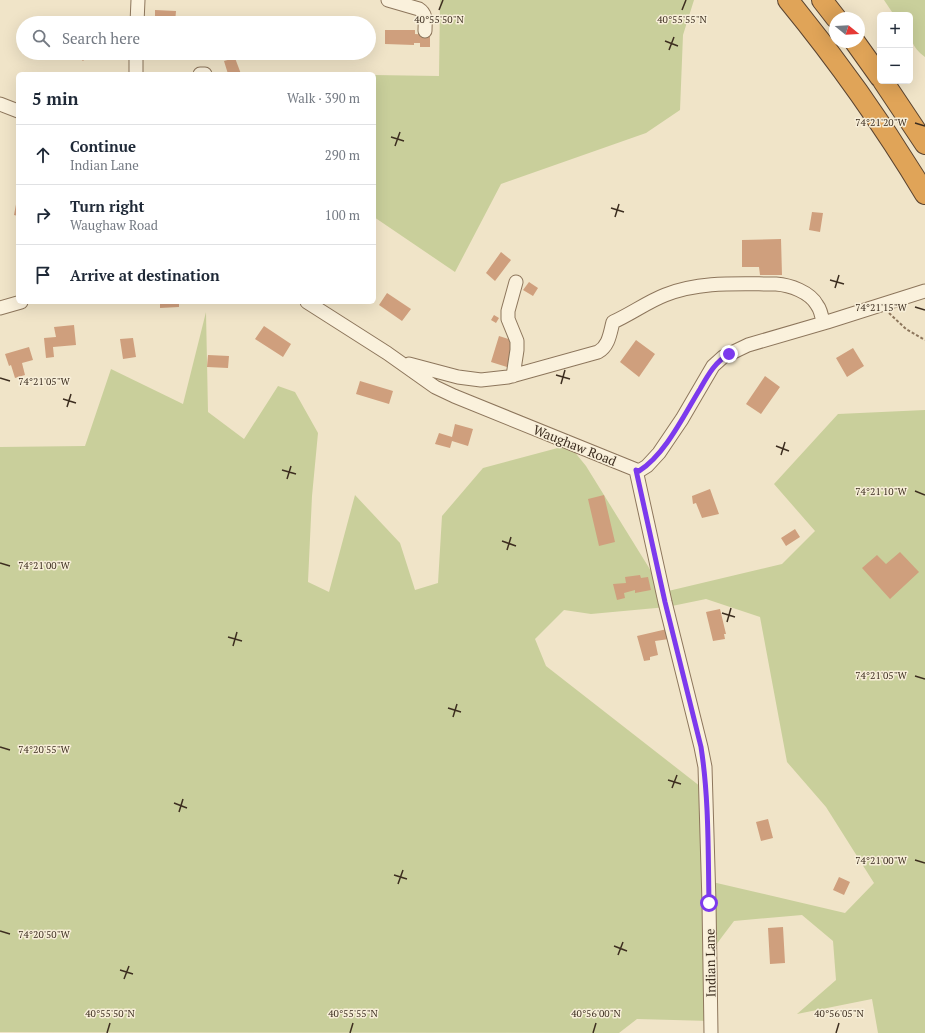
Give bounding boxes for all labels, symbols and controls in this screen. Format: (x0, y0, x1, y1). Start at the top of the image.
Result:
north arrow (829, 12, 865, 48)
map controls (877, 12, 913, 84)
button: + (877, 12, 913, 48)
text: 40°55'50"N (414, 13, 464, 26)
text: 40°55'55"N (657, 13, 707, 26)
search box (16, 16, 376, 60)
icon: search (30, 27, 52, 49)
text: Search here (62, 28, 140, 48)
button: − (877, 48, 913, 84)
text: 5 min (32, 87, 79, 110)
text: Walk · 390 m (287, 89, 360, 107)
text: 74°21'20"W (855, 116, 907, 129)
text: Continue (70, 136, 136, 156)
icon: ahead (32, 144, 54, 166)
text: 290 m (325, 146, 360, 164)
text: Indian Lane (70, 156, 139, 174)
text: Turn right (70, 196, 145, 216)
icon: right (32, 204, 54, 226)
text: 100 m (325, 206, 360, 224)
text: Waughaw Road (70, 216, 158, 234)
icon: arrive (32, 264, 54, 286)
text: Arrive at destination (70, 265, 220, 285)
text: 74°21'15"W (855, 301, 907, 314)
route end (720, 345, 738, 363)
text: 74°21'05"W (18, 375, 70, 388)
street label: Waughaw Road (531, 420, 619, 470)
text: 74°21'10"W (855, 485, 907, 498)
text: 74°21'00"W (18, 559, 70, 572)
text: 74°21'05"W (855, 669, 907, 682)
text: 74°20'55"W (18, 743, 70, 756)
text: 74°21'00"W (855, 854, 907, 867)
route start (700, 894, 718, 912)
text: 74°20'50"W (18, 928, 70, 941)
street label: Indian Lane (700, 928, 720, 998)
text: 40°55'50"N (85, 1007, 135, 1020)
text: 40°55'55"N (328, 1007, 378, 1020)
text: 40°56'00"N (571, 1007, 621, 1020)
text: 40°56'05"N (814, 1007, 864, 1020)

